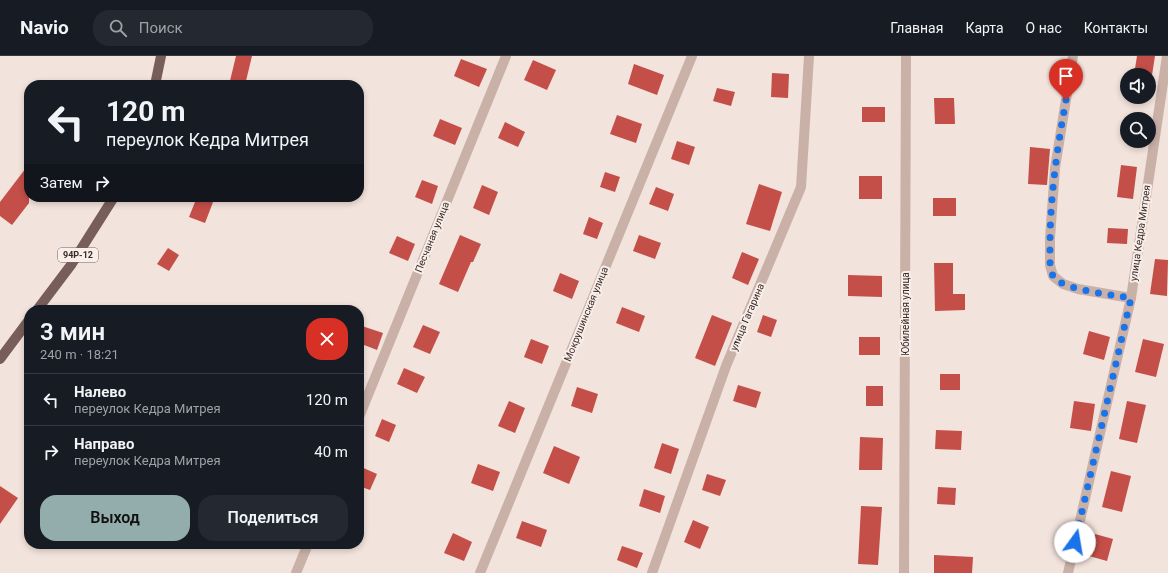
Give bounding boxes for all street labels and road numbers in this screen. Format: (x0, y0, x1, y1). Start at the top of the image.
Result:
street label: улица Кедра Митрея (1128, 184, 1152, 282)
street label: Песчаная улица (413, 200, 451, 274)
road number: 94Р-12 (58, 248, 98, 262)
street label: Мокрушинская улица (562, 265, 610, 363)
street label: Юбилейная улица (900, 272, 911, 356)
street label: улица Гагарина (728, 282, 766, 352)

